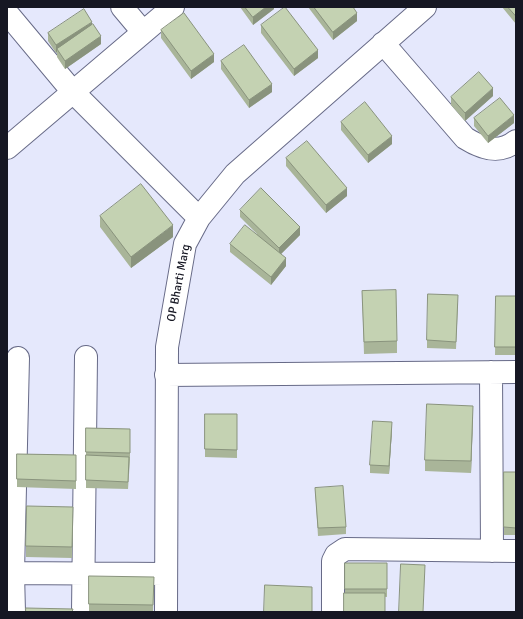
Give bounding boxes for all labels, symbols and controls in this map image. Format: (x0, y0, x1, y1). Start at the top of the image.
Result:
street label: OP Bharti Marg (164, 243, 194, 323)

